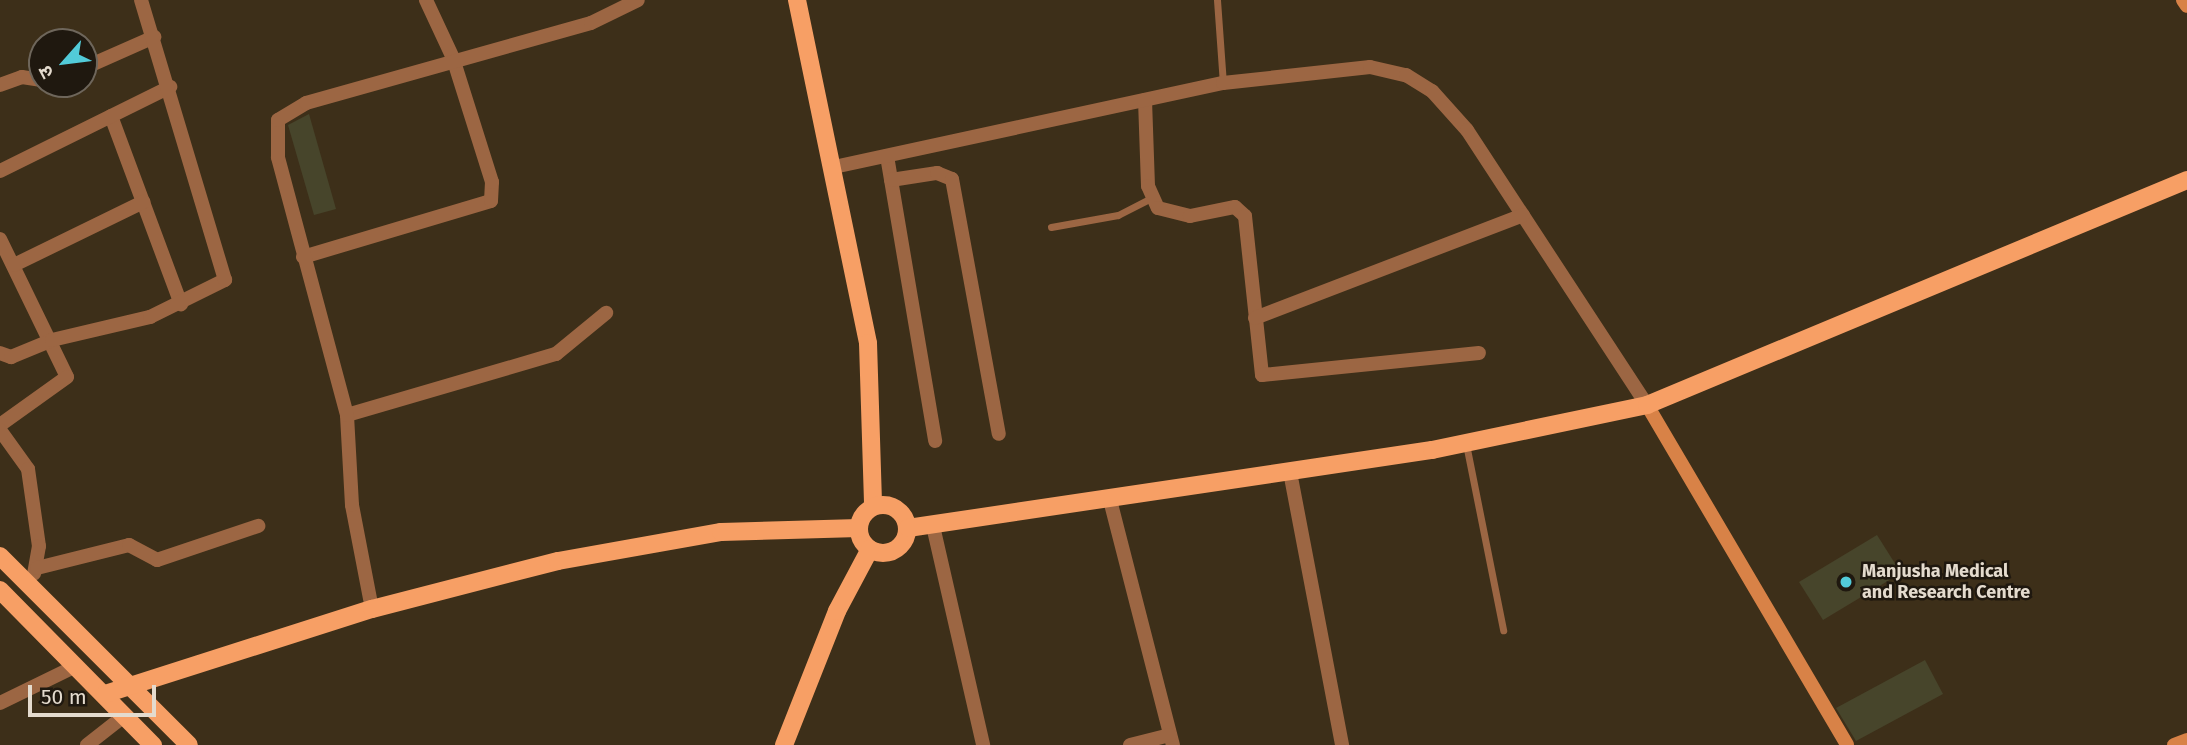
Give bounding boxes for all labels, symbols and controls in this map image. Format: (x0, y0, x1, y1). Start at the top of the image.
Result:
north arrow (28, 28, 98, 98)
text: उ (33, 62, 59, 82)
place label: Manjusha Medical and Research Centre (1862, 561, 2030, 604)
marker: Manjusha Medical and Research Centre (1836, 572, 1856, 592)
scale bar (32, 672, 159, 716)
text: 50 m (41, 684, 87, 710)

